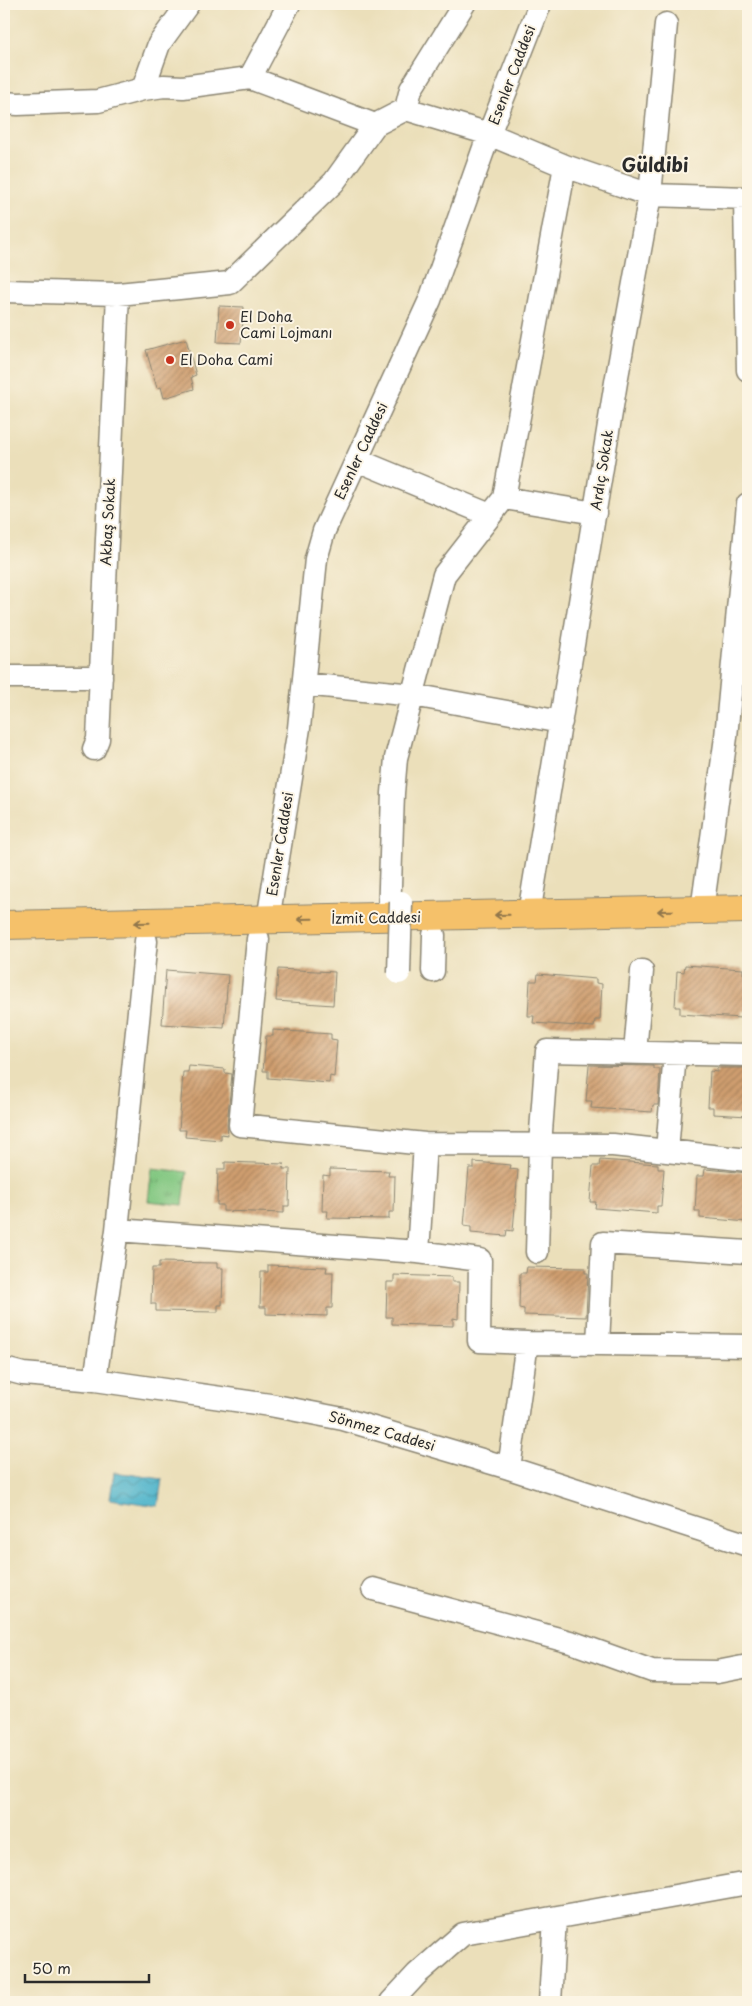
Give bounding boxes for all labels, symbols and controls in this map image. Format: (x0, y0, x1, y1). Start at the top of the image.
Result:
street label: Esenler Caddesi (483, 22, 540, 128)
district label: Güldibi (622, 150, 688, 178)
place label: El Doha Cami Lojmanı (240, 306, 333, 343)
marker: El Doha Cami Lojmanı (224, 319, 236, 331)
place label: El Doha Cami (180, 349, 273, 370)
marker: El Doha Cami (164, 354, 176, 366)
street label: Esenler Caddesi (329, 399, 392, 503)
street label: Ardıç Sokak (585, 428, 618, 512)
street label: Akbaş Sokak (95, 478, 120, 566)
street label: Esenler Caddesi (261, 790, 298, 898)
street label: İzmit Caddesi (331, 906, 421, 929)
one-way arrow (657, 906, 673, 916)
one-way arrow (494, 910, 510, 919)
one-way arrow (297, 915, 313, 924)
one-way arrow (134, 918, 150, 927)
street label: Sönmez Caddesi (326, 1405, 438, 1456)
scale bar (25, 1951, 149, 1983)
text: 50 m (32, 1956, 71, 1979)

